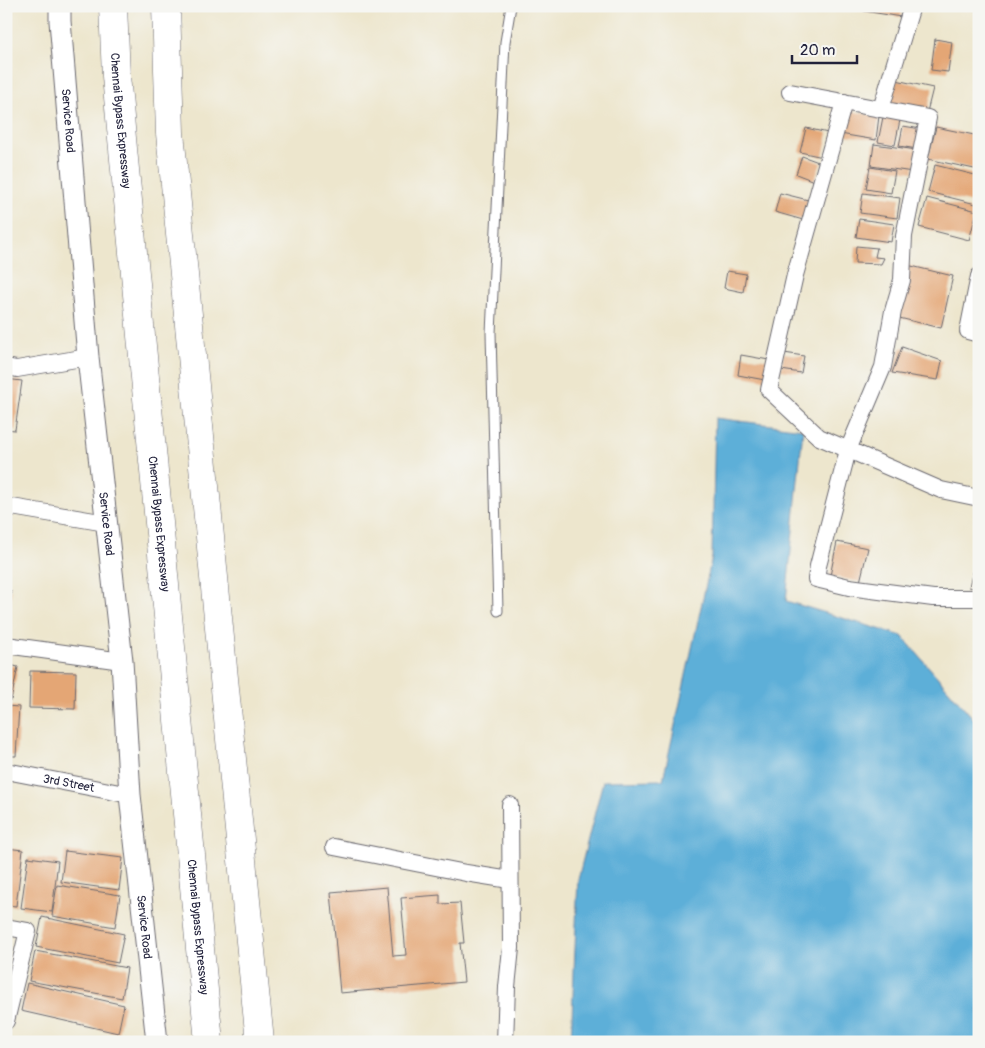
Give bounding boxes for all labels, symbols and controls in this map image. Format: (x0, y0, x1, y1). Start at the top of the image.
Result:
scale bar (792, 32, 858, 64)
text: 20 m (800, 41, 835, 60)
street label: Chennai Bypass Expressway (108, 53, 134, 189)
street label: Service Road (58, 88, 78, 153)
street label: Chennai Bypass Expressway (145, 455, 173, 592)
street label: Service Road (96, 491, 118, 557)
street label: 3rd Street (42, 771, 96, 795)
street label: Chennai Bypass Expressway (184, 859, 212, 995)
street label: Service Road (133, 894, 155, 960)

